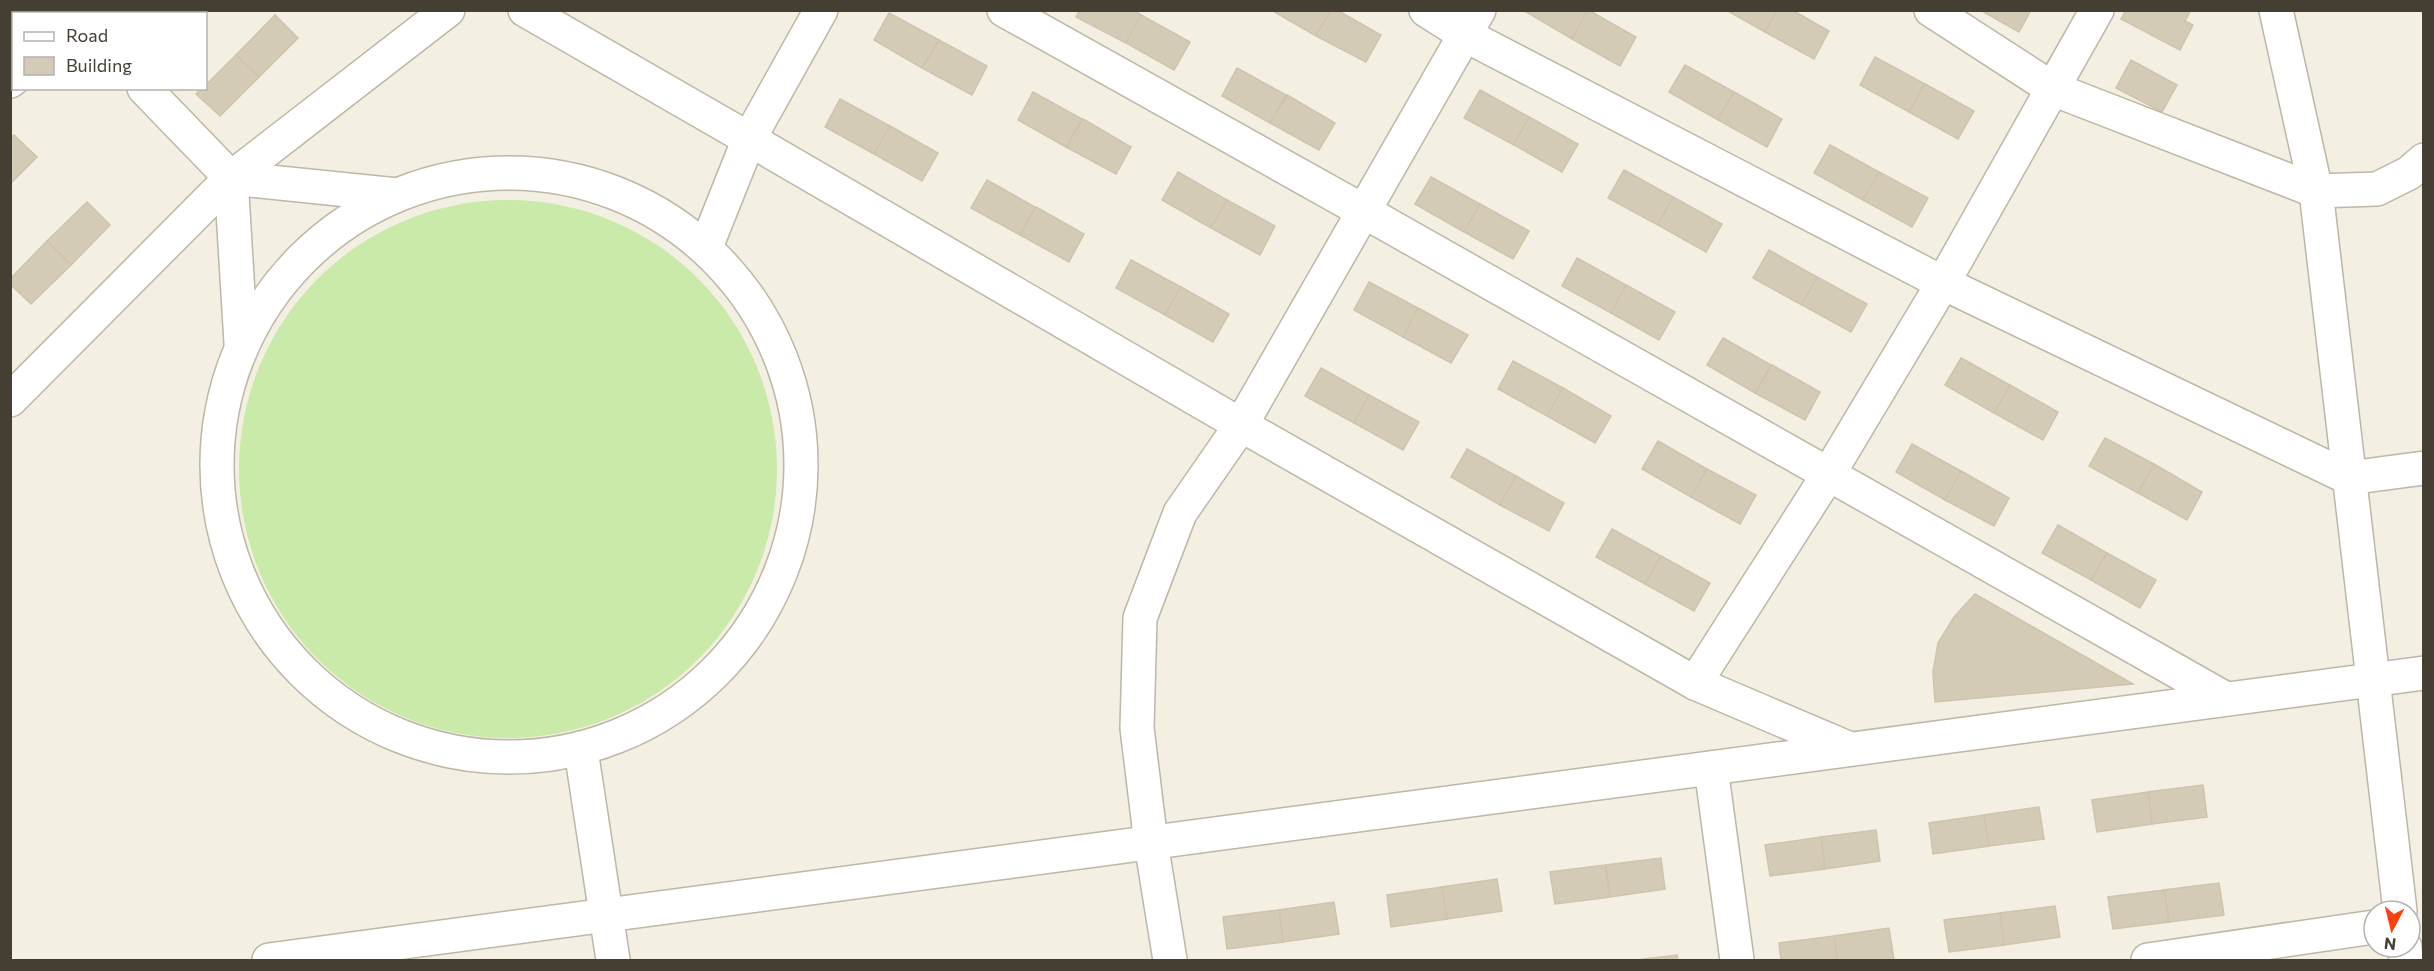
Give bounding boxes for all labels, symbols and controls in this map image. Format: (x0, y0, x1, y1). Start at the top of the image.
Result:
legend (12, 12, 207, 90)
text: Road (66, 24, 108, 46)
text: Building (66, 54, 132, 76)
north arrow (2362, 899, 2422, 959)
text: N (2383, 934, 2397, 955)

